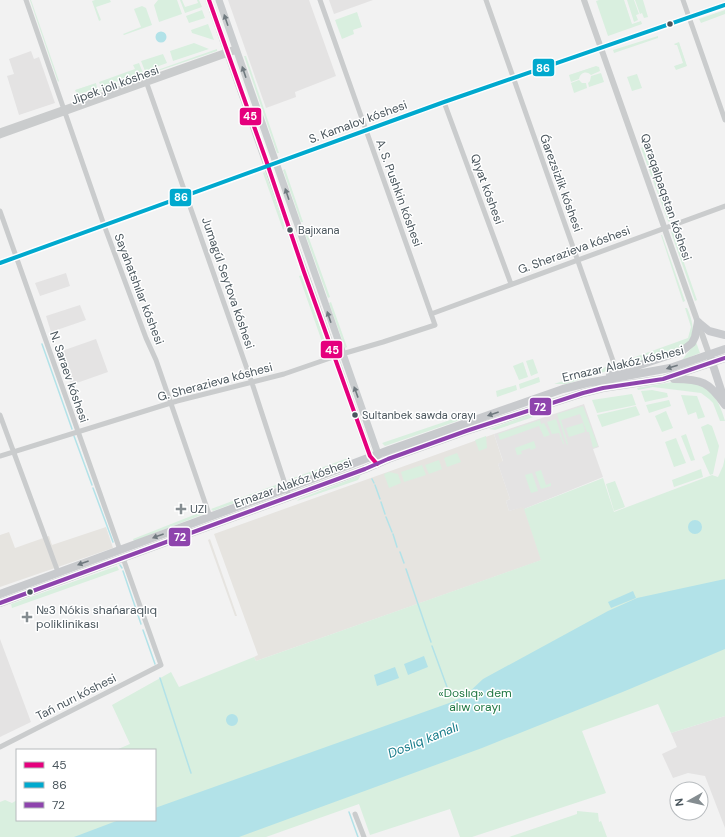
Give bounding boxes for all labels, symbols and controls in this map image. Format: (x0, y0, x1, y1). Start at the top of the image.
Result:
one-way arrow (222, 13, 228, 25)
unlabelled marker (665, 19, 675, 29)
line badge: 86 (532, 58, 555, 77)
text: 86 (536, 61, 550, 75)
street label: Jipek jolı kóshesi (69, 62, 161, 108)
one-way arrow (240, 65, 246, 77)
street label: S. Kamalov kóshesi (307, 97, 409, 147)
line badge: 45 (239, 107, 262, 126)
text: 45 (243, 109, 257, 123)
street label: Qaraqalpaqstan kóshesi (637, 131, 695, 263)
street label: Ǵarezsizlik kóshesi (536, 132, 586, 234)
street label: A. S. Pushkin kóshesi (372, 137, 426, 249)
street label: Qıyat kóshesi (467, 152, 507, 227)
line badge: 86 (169, 188, 192, 207)
one-way arrow (283, 188, 289, 200)
text: 86 (174, 190, 188, 204)
street label: Jumagúl Seytova kóshesi (198, 215, 258, 351)
street label: G. Sherazieva kóshesi (516, 222, 632, 278)
place label: Bajıxana (298, 223, 339, 237)
marker: Bajıxana (285, 225, 295, 235)
street label: Sayahatshılar kóshesi (110, 231, 168, 347)
one-way arrow (326, 311, 332, 323)
street label: N. Saraev kóshesi (46, 329, 92, 425)
line badge: 45 (320, 340, 343, 359)
street label: Ernazar Alakóz kóshesi (561, 342, 685, 386)
text: 45 (325, 343, 339, 357)
street label: G. Sherazieva kóshesi (156, 359, 274, 405)
one-way arrow (666, 364, 678, 370)
one-way arrow (352, 386, 358, 398)
line badge: 72 (529, 397, 552, 416)
text: 72 (534, 400, 546, 414)
place label: Sultanbek sawda orayı (362, 408, 476, 422)
marker: Sultanbek sawda orayı (350, 410, 360, 420)
one-way arrow (486, 411, 498, 417)
street label: Ernazar Alakóz kóshesi (232, 454, 354, 512)
place label: UZI (190, 501, 207, 517)
marker: UZI (175, 503, 187, 515)
line badge: 72 (168, 527, 191, 547)
text: 72 (174, 530, 186, 544)
one-way arrow (151, 534, 163, 540)
one-way arrow (77, 561, 89, 567)
unlabelled marker (25, 587, 35, 597)
place label: №3 Nókis shańaraqlıq poliklinikası (36, 602, 157, 632)
marker: №3 Nókis shańaraqlıq poliklinikası (21, 611, 33, 623)
street label: Tań nurı kóshesi (33, 670, 119, 724)
park label: «Doslıq» dem alıw orayı (438, 685, 512, 715)
water label: Doslıq kanalı (385, 718, 461, 762)
legend (16, 749, 156, 821)
text: 45 (52, 757, 67, 773)
text: 86 (52, 777, 67, 793)
north arrow (669, 781, 709, 821)
text: 72 (52, 797, 65, 813)
text: N (672, 797, 687, 807)

